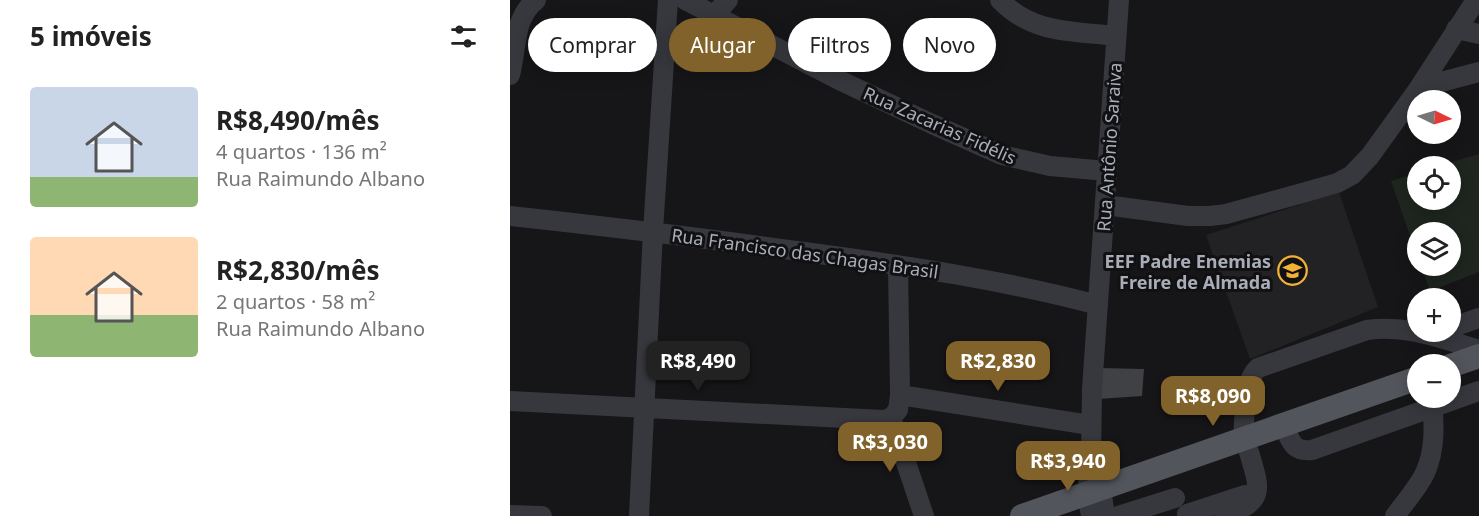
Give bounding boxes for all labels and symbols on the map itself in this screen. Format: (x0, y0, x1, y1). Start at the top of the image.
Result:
street label: Rua Antônio Saraiva (1091, 62, 1127, 232)
street label: Rua Zacarias Fidélis (860, 81, 1020, 169)
north arrow (1407, 90, 1461, 144)
street label: Rua Francisco das Chagas Brasil (670, 222, 940, 284)
place label: EEF Padre Enemias Freire de Almada (1105, 249, 1271, 294)
school or university icon: EEF Padre Enemias Freire de Almada (1276, 255, 1308, 287)
pin: R$8,490 (643, 341, 753, 392)
pin: R$2,830 (943, 341, 1053, 392)
pin: R$8,090 (1158, 376, 1268, 427)
pin: R$3,030 (835, 422, 945, 473)
pin: R$3,940 (1013, 441, 1123, 492)

